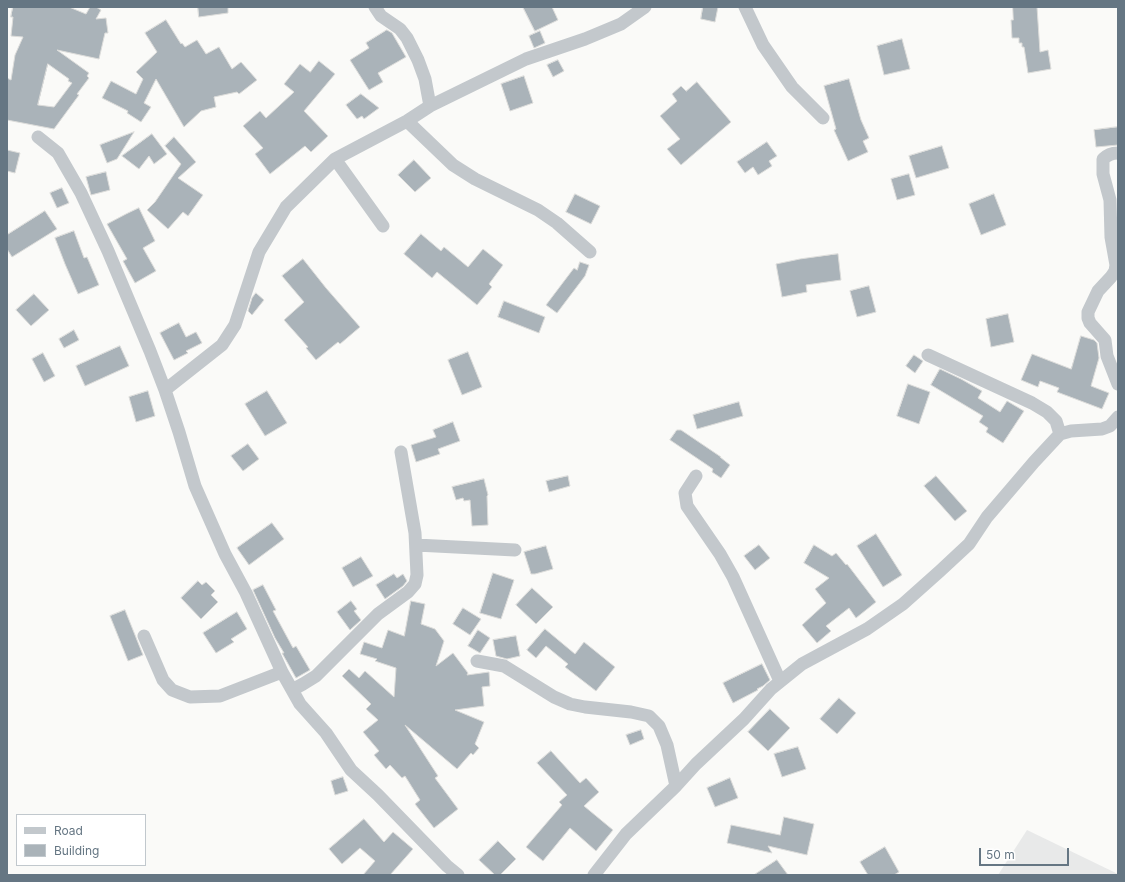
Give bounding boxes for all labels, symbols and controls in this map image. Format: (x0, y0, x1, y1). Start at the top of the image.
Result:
legend (16, 814, 146, 866)
text: Road (54, 823, 83, 838)
scale bar (981, 840, 1071, 866)
text: Building (54, 843, 99, 858)
text: 50 m (986, 847, 1015, 862)

